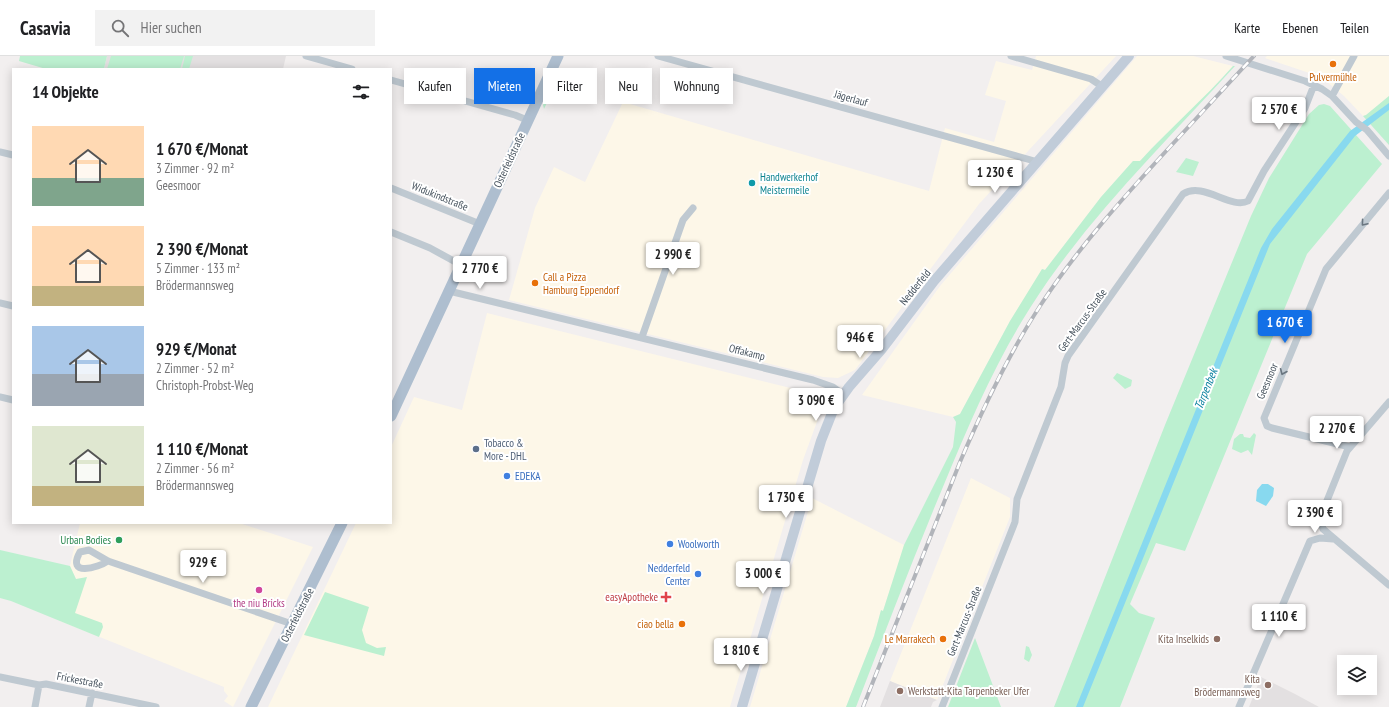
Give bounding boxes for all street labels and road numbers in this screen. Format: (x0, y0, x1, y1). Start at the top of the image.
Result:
street label: Jägerlauf (832, 86, 870, 110)
street label: Osterfeldstraße (490, 130, 528, 190)
street label: Widukindstraße (410, 178, 471, 214)
street label: Nedderfeld (896, 266, 934, 308)
street label: Gert-Marcus-Straße (1055, 285, 1110, 354)
street label: Offakamp (727, 341, 767, 363)
street label: Geesmoor (1253, 361, 1281, 401)
street label: Gert-Marcus-Straße (944, 584, 985, 658)
street label: Osterfeldstraße (277, 585, 317, 644)
street label: Frickestraße (56, 669, 105, 691)

